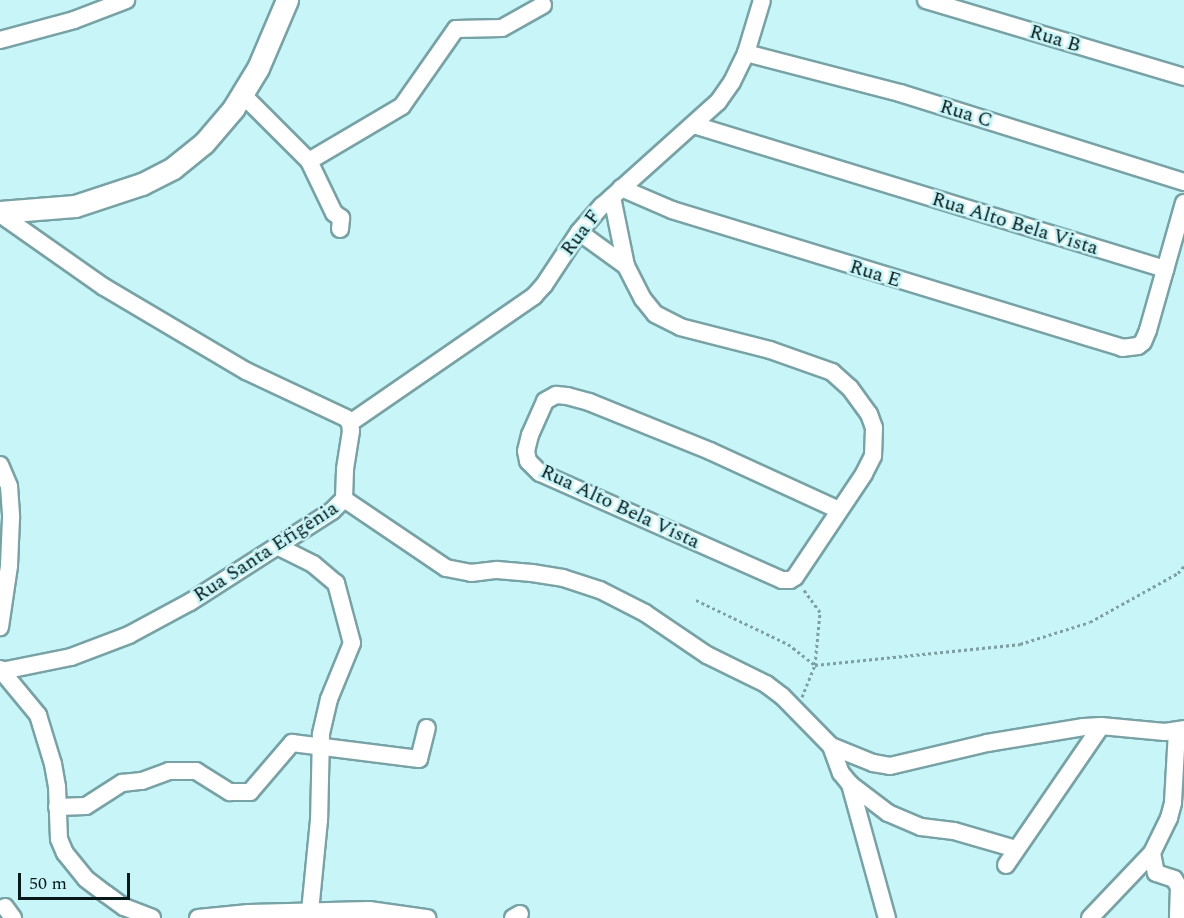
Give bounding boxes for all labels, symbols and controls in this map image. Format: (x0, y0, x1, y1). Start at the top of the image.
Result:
street label: Rua B (1026, 20, 1084, 58)
street label: Rua C (937, 95, 995, 133)
street label: Rua Alto Bela Vista (929, 187, 1101, 261)
street label: Rua F (556, 205, 606, 261)
street label: Rua E (847, 255, 903, 293)
street label: Rua Alto Bela Vista (537, 460, 703, 554)
street label: Rua Santa Efigênia (189, 496, 343, 608)
scale bar (21, 861, 134, 899)
text: 50 m (29, 870, 67, 897)

